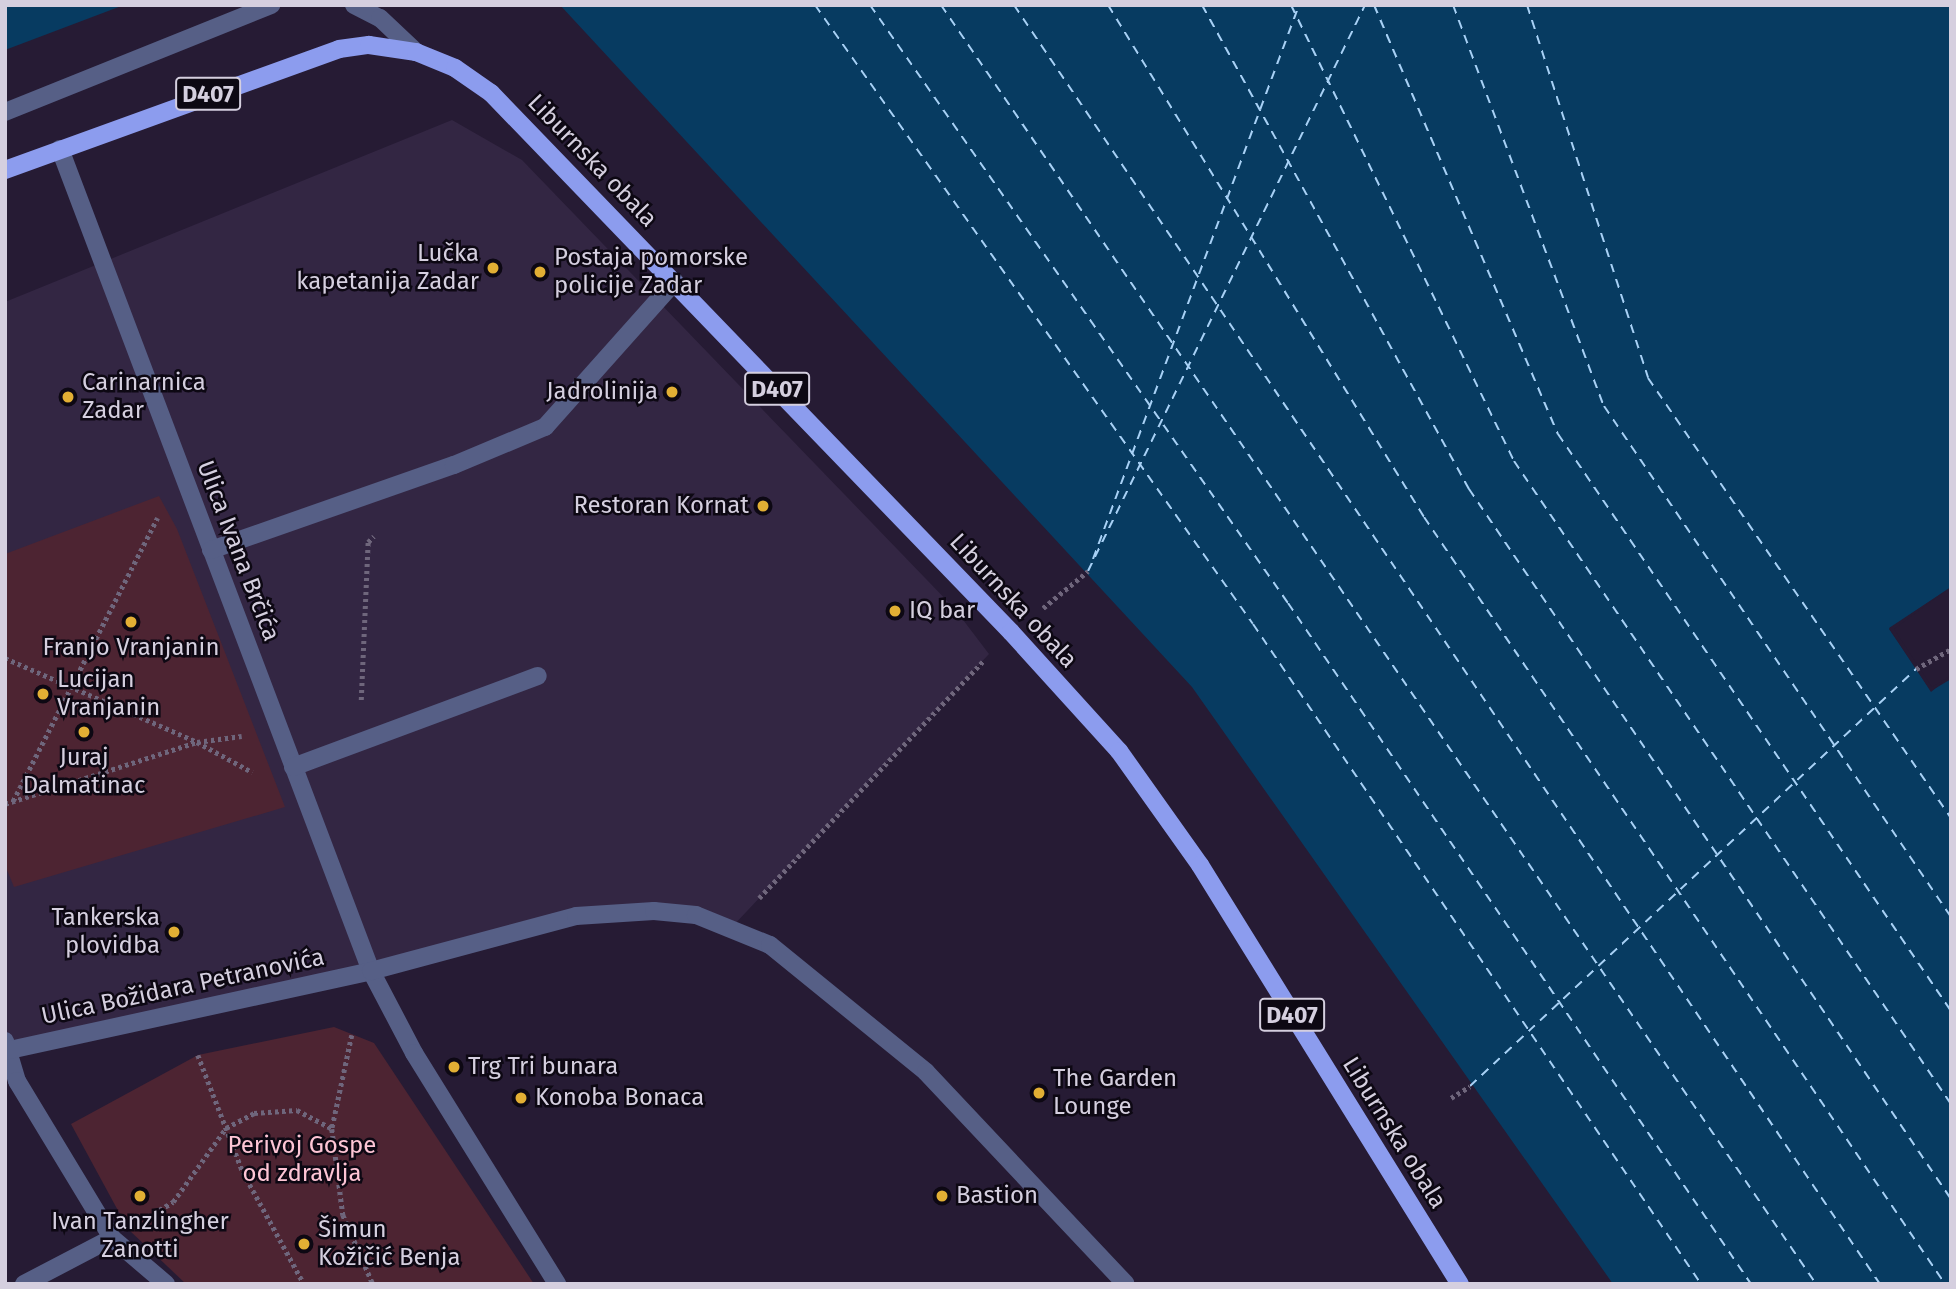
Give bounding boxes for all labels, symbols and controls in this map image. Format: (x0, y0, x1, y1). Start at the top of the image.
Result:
road number: D407 (175, 74, 241, 114)
street label: Liburnska obala (521, 89, 663, 233)
place label: Lučka kapetanija Zadar (296, 240, 479, 296)
place label: Postaja pomorske policije Zadar (554, 244, 748, 300)
marker: Lučka kapetanija Zadar (485, 260, 501, 276)
marker: Postaja pomorske policije Zadar (532, 264, 548, 280)
place label: Carinarnica Zadar (82, 369, 206, 425)
road number: D407 (744, 370, 810, 408)
place label: Jadrolinija (546, 378, 658, 406)
marker: Jadrolinija (664, 384, 680, 400)
marker: Carinarnica Zadar (60, 389, 76, 405)
street label: Ulica Ivana Brčića (190, 457, 286, 645)
place label: Restoran Kornat (573, 492, 749, 520)
marker: Restoran Kornat (755, 498, 771, 514)
street label: Liburnska obala (943, 528, 1083, 674)
place label: IQ bar (909, 597, 975, 625)
marker: IQ bar (887, 603, 903, 619)
marker: Franjo Vranjanin (123, 614, 139, 630)
place label: Franjo Vranjanin (43, 634, 219, 662)
place label: Lucijan Vranjanin (57, 666, 160, 722)
marker: Lucijan Vranjanin (35, 686, 51, 702)
marker: Juraj Dalmatinac (76, 724, 92, 740)
place label: Juraj Dalmatinac (23, 744, 145, 800)
place label: Tankerska plovidba (51, 904, 160, 960)
marker: Tankerska plovidba (166, 924, 182, 940)
street label: Ulica Božidara Petranovića (39, 943, 327, 1031)
road number: D407 (1259, 996, 1325, 1034)
street label: Liburnska obala (1336, 1052, 1452, 1214)
place label: Trg Tri bunara (468, 1053, 618, 1081)
marker: Trg Tri bunara (446, 1059, 462, 1075)
place label: The Garden Lounge (1053, 1065, 1177, 1121)
place label: Konoba Bonaca (535, 1084, 704, 1112)
marker: The Garden Lounge (1031, 1085, 1047, 1101)
marker: Konoba Bonaca (513, 1090, 529, 1106)
park label: Perivoj Gospe od zdravlja (228, 1132, 376, 1188)
place label: Bastion (956, 1182, 1038, 1210)
marker: Ivan Tanzlingher Zanotti (132, 1188, 148, 1204)
marker: Bastion (934, 1188, 950, 1204)
place label: Ivan Tanzlingher Zanotti (51, 1208, 229, 1264)
place label: Šimun Kožičić Benja (318, 1216, 460, 1272)
marker: Šimun Kožičić Benja (296, 1236, 312, 1252)

